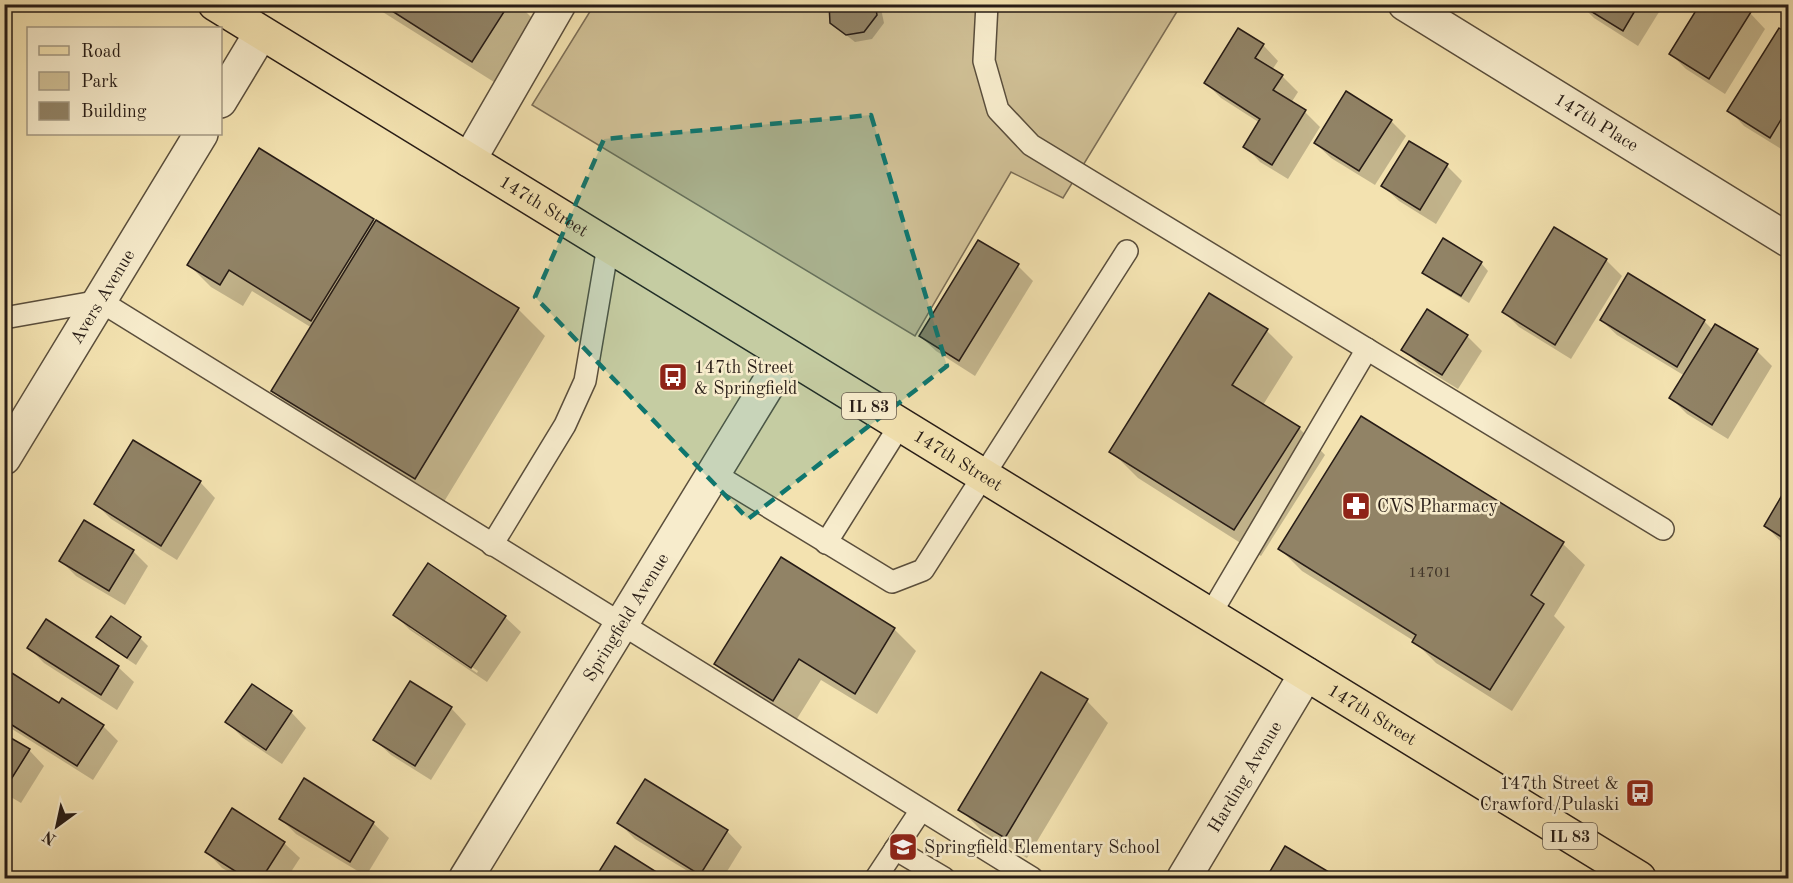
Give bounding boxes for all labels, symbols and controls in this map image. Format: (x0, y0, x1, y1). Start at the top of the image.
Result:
legend (27, 27, 222, 135)
text: Road (81, 43, 121, 61)
text: Park (81, 73, 118, 91)
street label: 147th Place (1551, 90, 1641, 155)
text: Building (81, 103, 147, 121)
street label: 147th Street (496, 173, 591, 241)
street label: Avers Avenue (68, 247, 139, 347)
place label: 147th Street & Springfield (694, 359, 797, 398)
bus stop icon: 147th Street & Springfield (657, 361, 689, 393)
road number: IL 83 (842, 393, 896, 419)
street label: 147th Street (910, 427, 1005, 495)
pharmacy icon: CVS Pharmacy (1340, 490, 1372, 522)
place label: CVS Pharmacy (1377, 498, 1498, 516)
street label: Springfield Avenue (581, 550, 672, 685)
house number: 14701 (1408, 566, 1452, 581)
street label: 147th Street (1324, 681, 1419, 749)
street label: Harding Avenue (1205, 718, 1286, 836)
place label: 147th Street & Crawford/Pulaski (1480, 775, 1619, 814)
bus stop icon: 147th Street & Crawford/Pulaski (1624, 777, 1656, 809)
north arrow (27, 796, 87, 856)
road number: IL 83 (1543, 823, 1597, 849)
text: N (40, 826, 59, 847)
school or university icon: Springfield Elementary School (887, 831, 919, 863)
place label: Springfield Elementary School (924, 839, 1160, 857)

